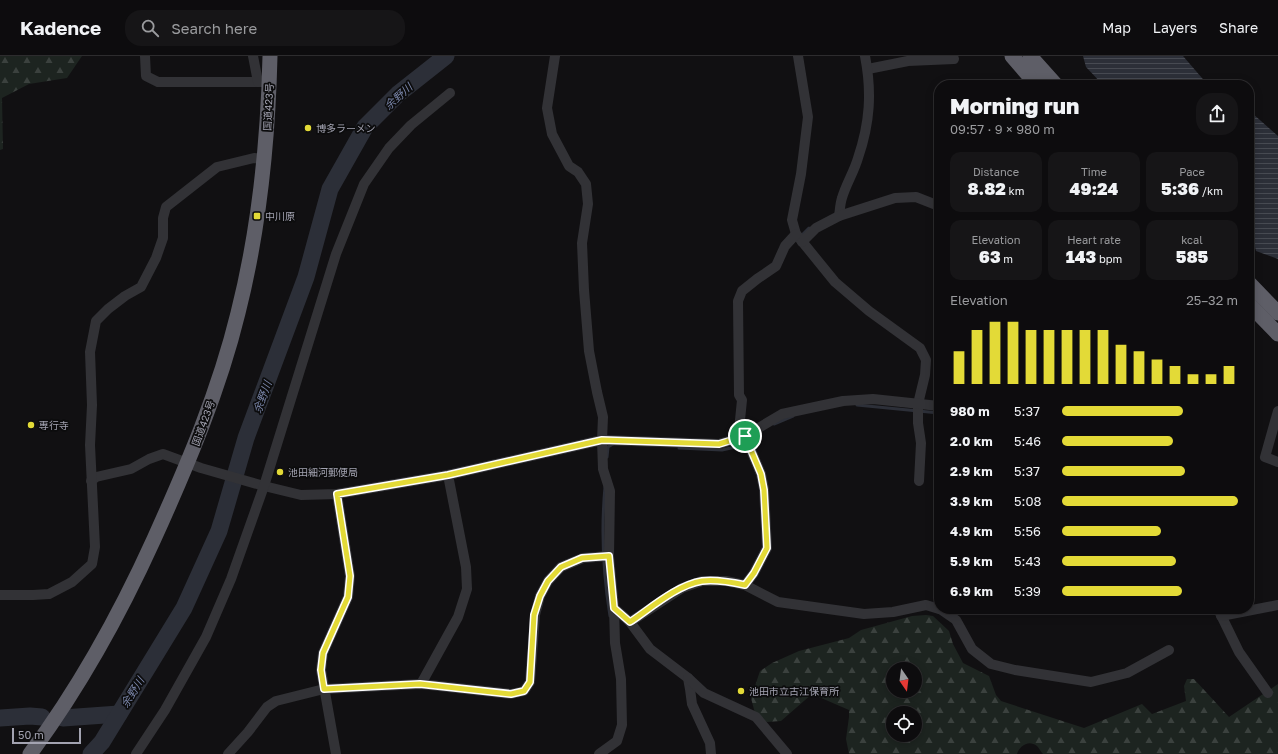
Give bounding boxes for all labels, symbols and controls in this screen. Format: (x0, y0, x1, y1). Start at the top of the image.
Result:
search box (125, 10, 405, 46)
text: Kadence (20, 16, 101, 39)
icon: search (139, 17, 161, 39)
text: Search here (171, 19, 257, 37)
text: Map (1102, 19, 1131, 36)
text: Layers (1153, 19, 1197, 36)
text: Share (1219, 19, 1258, 36)
water label: 余野川 (381, 79, 415, 112)
street label: 国道423号 (261, 83, 275, 131)
text: Morning run (950, 92, 1079, 119)
button: share (1196, 93, 1238, 135)
text: 09:57 · 9 × 980 m (950, 121, 1055, 137)
place label: 博多ラーメン (316, 122, 376, 134)
marker: 博多ラーメン (303, 123, 313, 133)
text: Distance (973, 165, 1019, 178)
text: Time (1081, 165, 1107, 178)
text: Pace (1179, 165, 1205, 178)
text: 8.82 (967, 178, 1006, 199)
text: 49:24 (1070, 178, 1118, 199)
text: 5:36 (1161, 178, 1199, 199)
text: km (1006, 184, 1025, 197)
text: /km (1199, 184, 1223, 197)
place label: 中川原 (265, 210, 295, 222)
marker: 中川原 (252, 211, 262, 221)
text: Elevation (972, 233, 1020, 246)
text: Heart rate (1067, 233, 1121, 246)
text: kcal (1181, 233, 1203, 246)
text: 63 (979, 246, 1001, 267)
text: 143 (1066, 246, 1096, 267)
text: 585 (1176, 246, 1208, 267)
text: m (1001, 252, 1013, 265)
text: bpm (1096, 252, 1122, 265)
text: Elevation (950, 292, 1008, 308)
text: 25–32 m (1186, 292, 1238, 308)
water label: 余野川 (250, 378, 274, 415)
street label: 国道423号 (189, 399, 217, 447)
text: 980 m (950, 403, 990, 419)
text: 5:37 (1014, 403, 1040, 419)
place label: 専行寺 (39, 419, 69, 431)
pin (728, 419, 762, 453)
marker: 専行寺 (26, 420, 36, 430)
icon: arrive (734, 425, 756, 447)
text: 2.0 km (950, 433, 993, 449)
text: 5:46 (1014, 433, 1041, 449)
text: 2.9 km (950, 463, 993, 479)
text: 5:37 (1014, 463, 1040, 479)
place label: 池田細河郵便局 (288, 466, 358, 478)
marker: 池田細河郵便局 (275, 467, 285, 477)
text: 3.9 km (950, 493, 993, 509)
text: 5:08 (1014, 493, 1041, 509)
text: 4.9 km (950, 523, 993, 539)
text: 5:56 (1014, 523, 1041, 539)
text: 5.9 km (950, 553, 993, 569)
text: 5:43 (1014, 553, 1041, 569)
text: 6.9 km (950, 583, 993, 599)
text: 5:39 (1014, 583, 1041, 599)
north arrow (886, 662, 922, 698)
map controls (886, 662, 922, 742)
water label: 余野川 (118, 674, 147, 709)
place label: 池田市立古江保育所 (749, 685, 839, 697)
marker: 池田市立古江保育所 (736, 686, 746, 696)
button: locate (886, 706, 922, 742)
scale bar (12, 726, 81, 745)
text: 50 m (18, 728, 44, 741)

